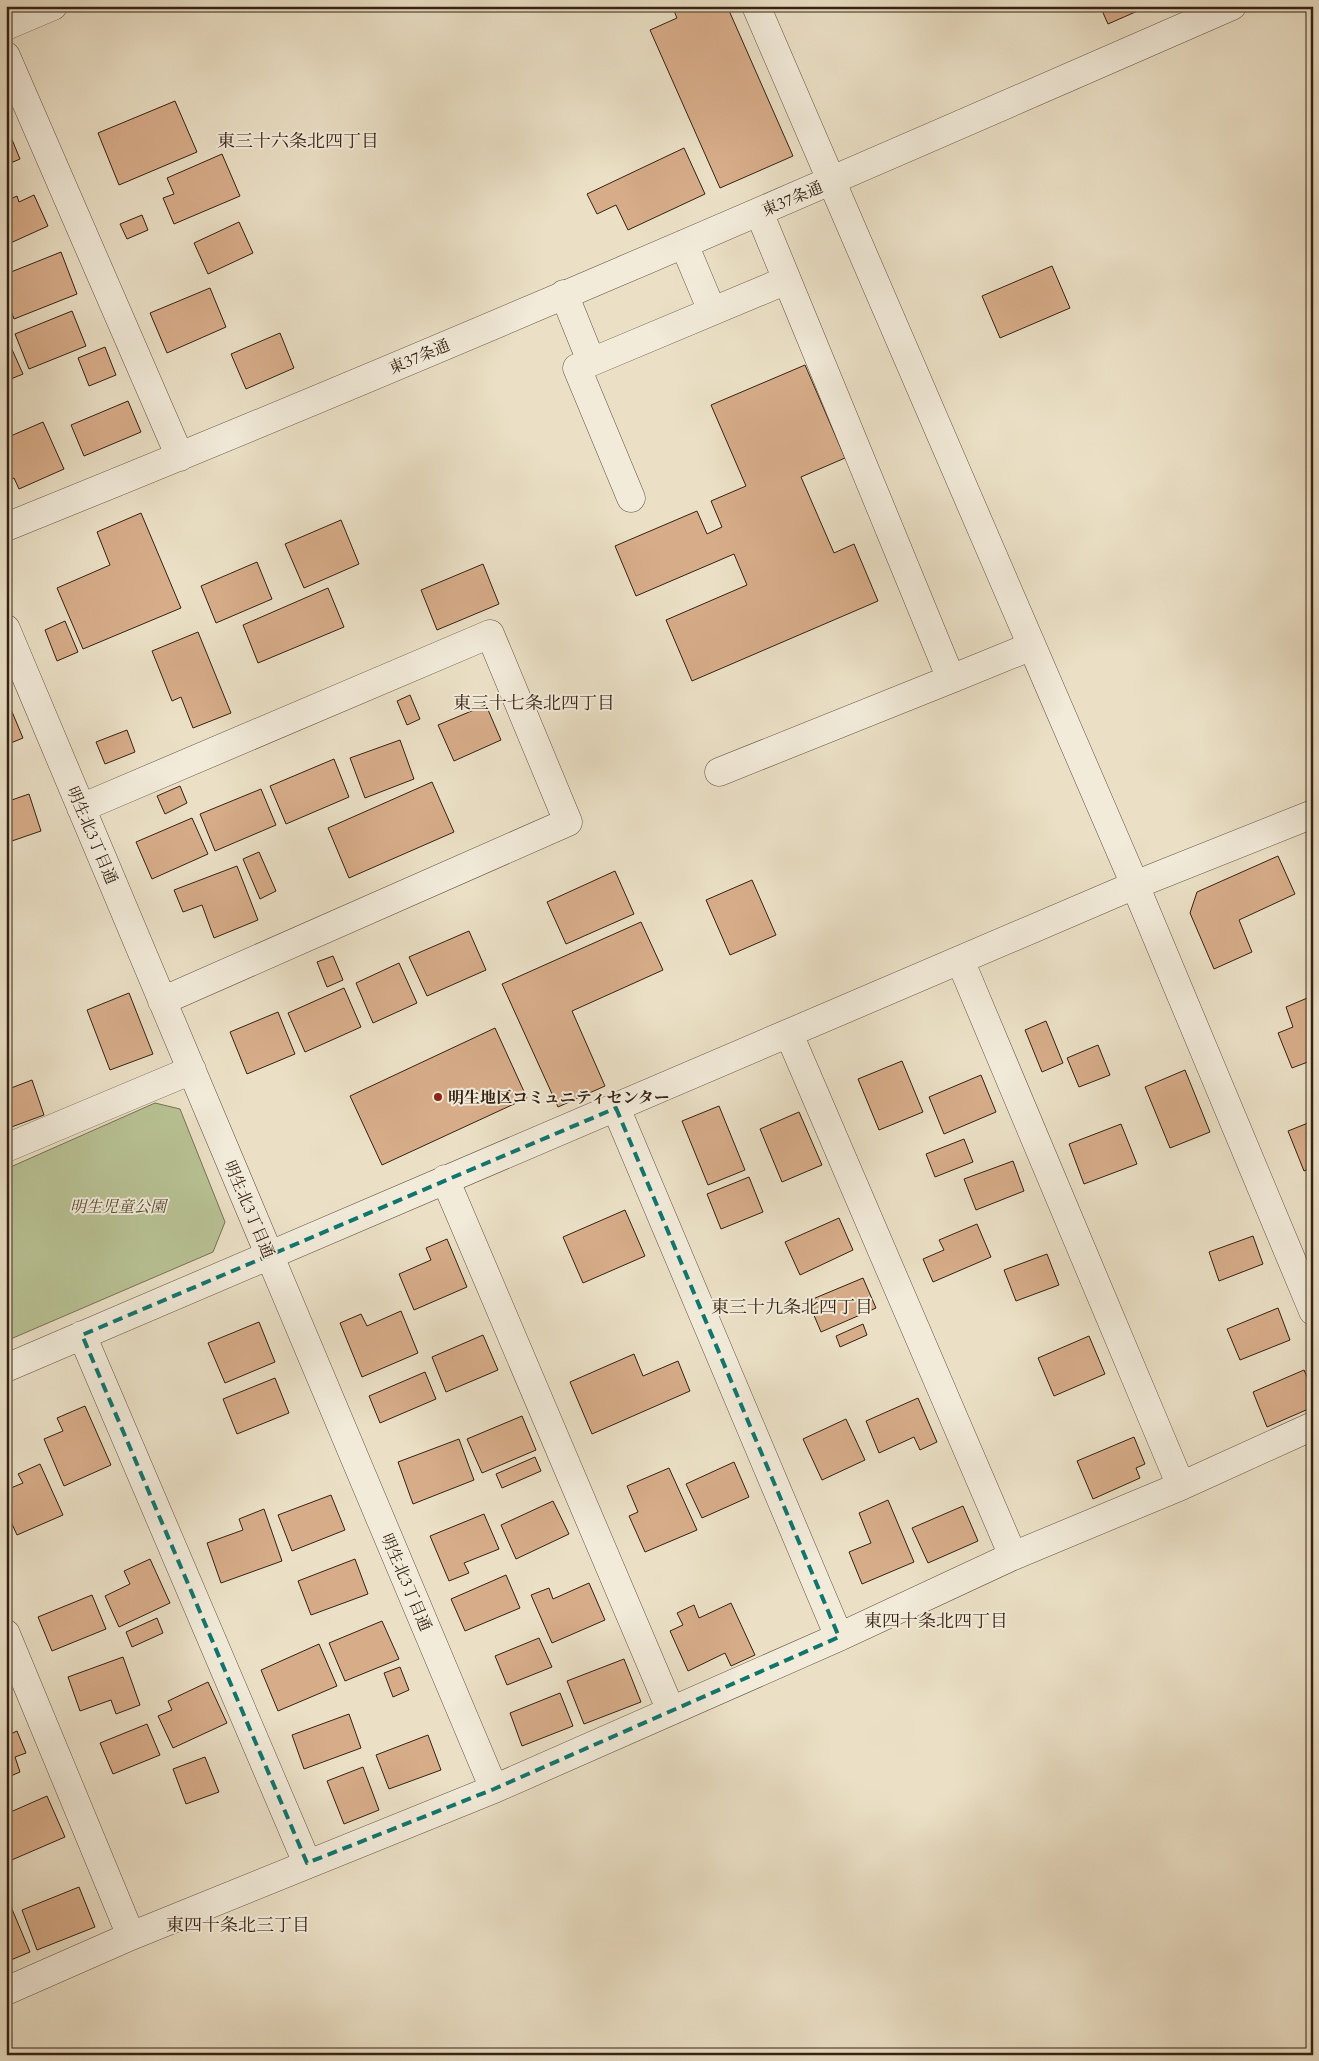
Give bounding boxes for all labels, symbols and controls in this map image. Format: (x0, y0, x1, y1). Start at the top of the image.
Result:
district label: 東三十六条北四丁目 (217, 129, 379, 154)
street label: 東37条通 (758, 176, 826, 222)
street label: 東37条通 (385, 334, 453, 380)
district label: 東三十七条北四丁目 (453, 691, 615, 716)
street label: 明生北3丁目通 (62, 783, 123, 888)
place label: 明生地区コミュニティセンター (448, 1087, 670, 1109)
marker: 明生地区コミュニティセンター (432, 1091, 444, 1103)
street label: 明生北3丁目通 (219, 1157, 280, 1262)
park label: 明生児童公園 (70, 1196, 169, 1218)
district label: 東三十九条北四丁目 (711, 1295, 873, 1320)
street label: 明生北3丁目通 (376, 1530, 437, 1635)
district label: 東四十条北四丁目 (864, 1609, 1008, 1634)
district label: 東四十条北三丁目 (166, 1913, 310, 1938)

